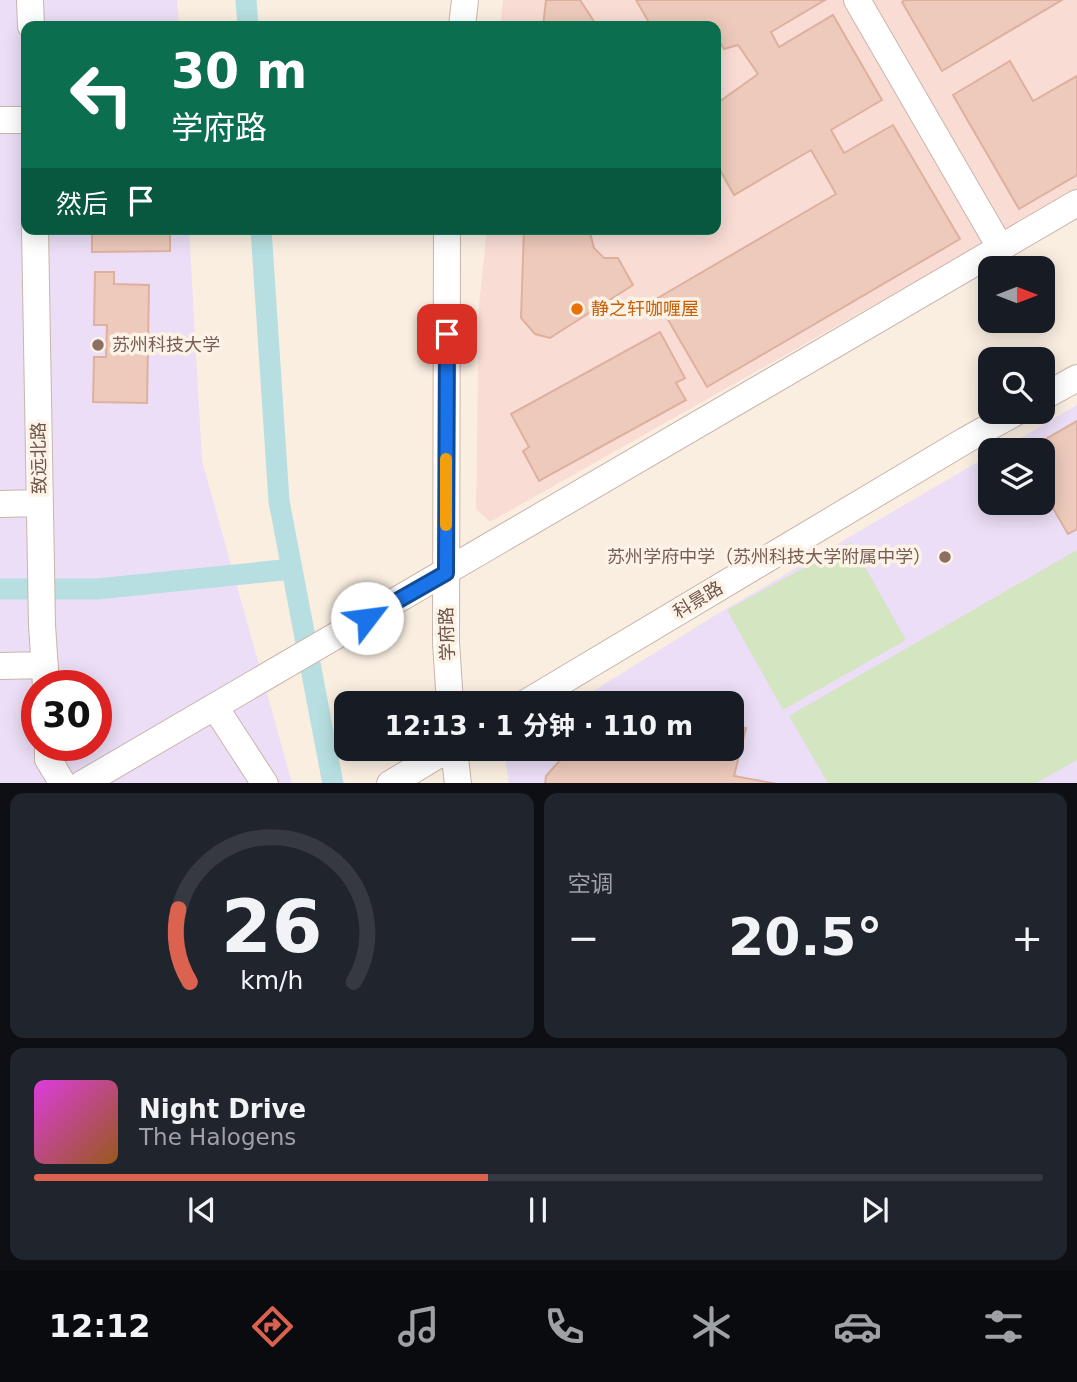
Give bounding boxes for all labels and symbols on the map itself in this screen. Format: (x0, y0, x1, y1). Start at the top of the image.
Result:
north arrow (978, 256, 1055, 332)
place label: 静之轩咖喱屋 (591, 298, 699, 319)
marker: 静之轩咖喱屋 (569, 301, 585, 317)
pin (417, 304, 477, 364)
place label: 苏州科技大学 (112, 334, 220, 355)
marker: 苏州科技大学 (90, 337, 106, 353)
street label: 致远北路 (27, 422, 50, 494)
place label: 苏州学府中学（苏州科技大学附属中学） (607, 546, 931, 567)
marker: 苏州学府中学（苏州科技大学附属中学） (937, 549, 953, 565)
street label: 科景路 (669, 577, 726, 622)
position arrow (330, 581, 404, 655)
street label: 学府路 (435, 607, 458, 661)
speed limit sign: 30 (21, 670, 112, 761)

